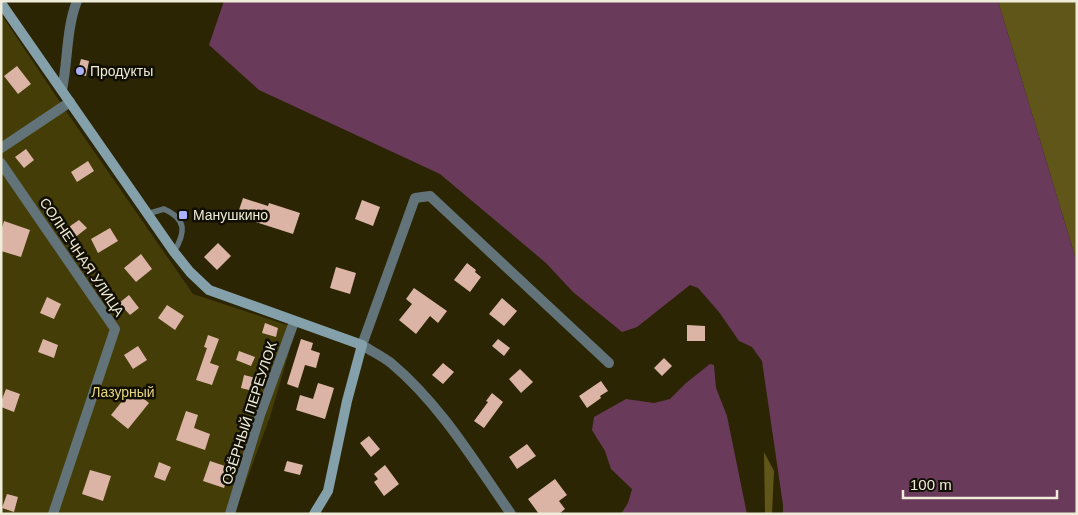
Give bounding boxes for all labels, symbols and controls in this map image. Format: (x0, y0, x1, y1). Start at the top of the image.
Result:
place label: Продукты (90, 63, 153, 79)
marker: Продукты (74, 65, 86, 77)
street label: СОЛНЕЧНАЯ УЛИЦА (36, 195, 128, 320)
place label: Манушкино (193, 207, 268, 223)
marker: Манушкино (177, 209, 189, 221)
street label: ОЗЁРНЫЙ ПЕРЕУЛОК (217, 338, 280, 486)
park label: Лазурный (91, 384, 155, 400)
scale bar (903, 468, 1057, 500)
text: 100 m (910, 476, 952, 493)

